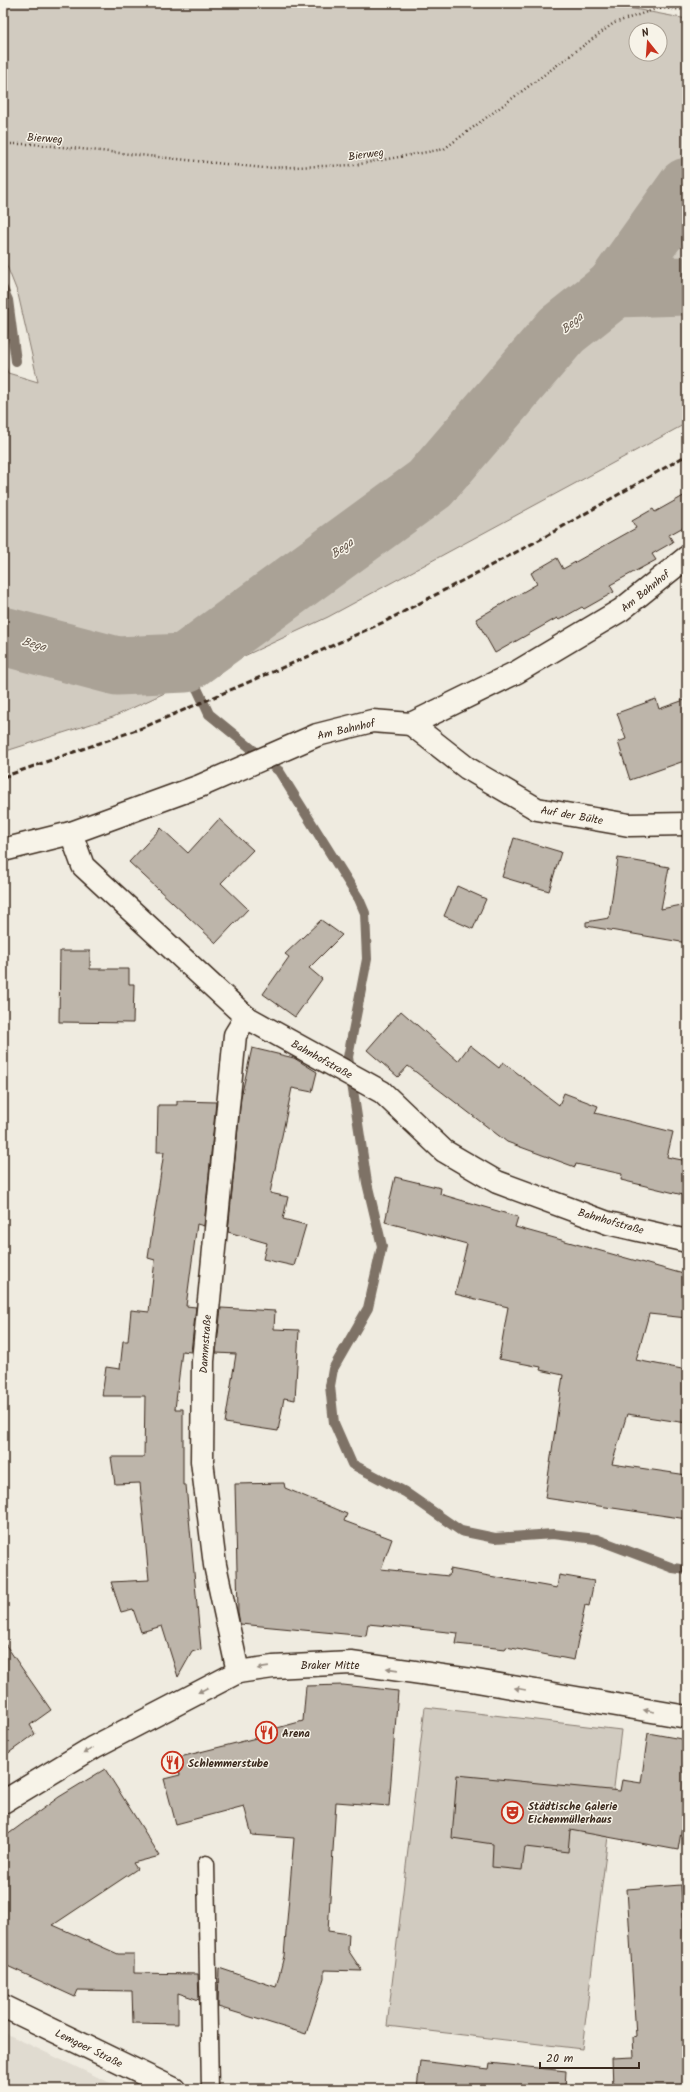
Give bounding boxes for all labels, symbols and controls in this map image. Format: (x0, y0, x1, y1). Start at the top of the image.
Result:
north arrow (628, 22, 668, 62)
text: N (639, 24, 651, 43)
street label: Bierweg (26, 129, 63, 149)
street label: Bierweg (347, 144, 385, 166)
water label: Bega (557, 307, 589, 338)
water label: Bega (327, 533, 359, 563)
street label: Am Bahnhof (617, 565, 676, 617)
water label: Bega (20, 632, 49, 657)
street label: Am Bahnhof (316, 714, 379, 745)
street label: Auf der Bülte (539, 802, 605, 830)
street label: Bahnhofstraße (287, 1036, 356, 1084)
street label: Bahnhofstraße (576, 1204, 646, 1240)
street label: Dammstraße (195, 1314, 217, 1374)
street label: Braker Mitte (301, 1657, 359, 1675)
one-way arrow (257, 1665, 269, 1671)
one-way arrow (386, 1666, 398, 1672)
one-way arrow (514, 1686, 527, 1692)
one-way arrow (197, 1687, 209, 1693)
one-way arrow (642, 1708, 655, 1714)
restaurant icon: Arena (253, 1720, 279, 1746)
place label: Arena (282, 1725, 310, 1743)
one-way arrow (82, 1747, 94, 1754)
restaurant icon: Schlemmerstube (159, 1750, 185, 1776)
place label: Schlemmerstube (188, 1755, 269, 1773)
place label: Städtische Galerie Eichenmüllerhaus (528, 1798, 618, 1829)
theatre icon: Städtische Galerie Eichenmüllerhaus (500, 1799, 526, 1825)
street label: Lemgoer Straße (52, 2025, 125, 2073)
scale bar (540, 2044, 639, 2070)
text: 20 m (546, 2049, 574, 2068)

